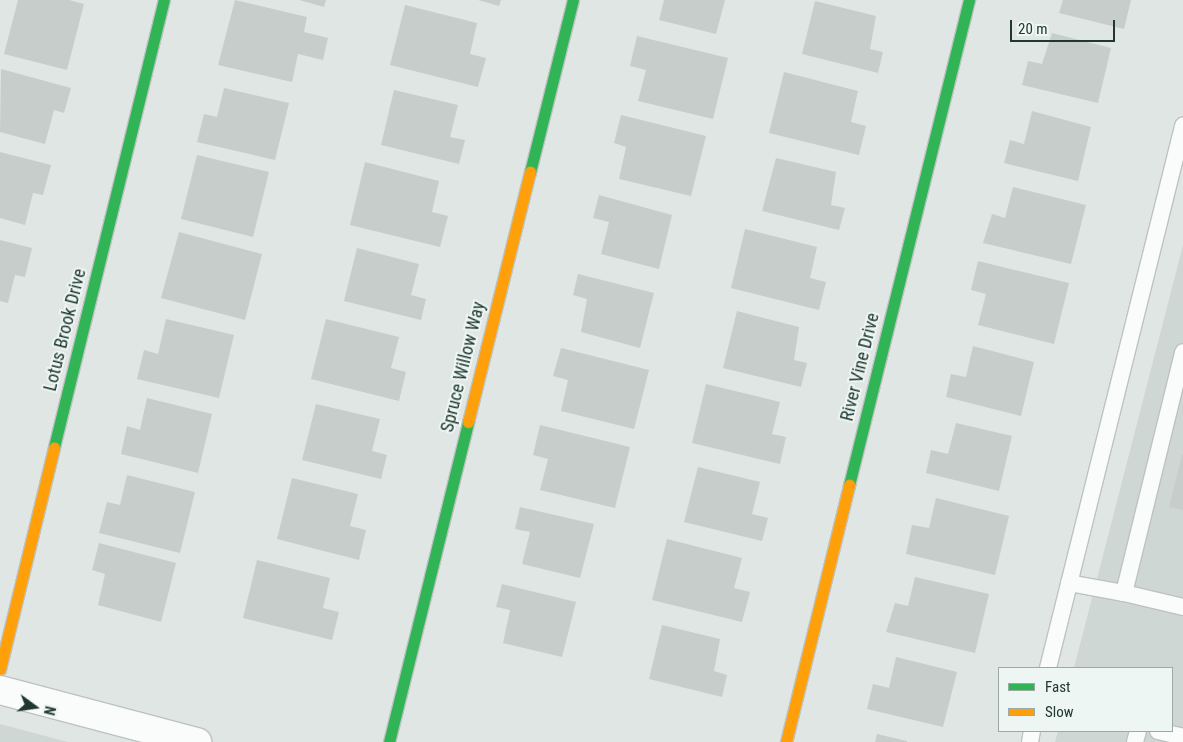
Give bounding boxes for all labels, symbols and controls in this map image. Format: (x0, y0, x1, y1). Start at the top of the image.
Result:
scale bar (1013, 10, 1118, 42)
text: 20 m (1018, 20, 1048, 38)
street label: Lotus Brook Drive (39, 267, 91, 393)
street label: Spruce Willow Way (436, 300, 490, 434)
street label: River Vine Drive (836, 311, 884, 423)
legend (998, 667, 1173, 732)
text: Fast (1045, 678, 1070, 696)
north arrow (10, 682, 60, 732)
text: Slow (1045, 703, 1074, 721)
text: N (41, 705, 58, 717)

